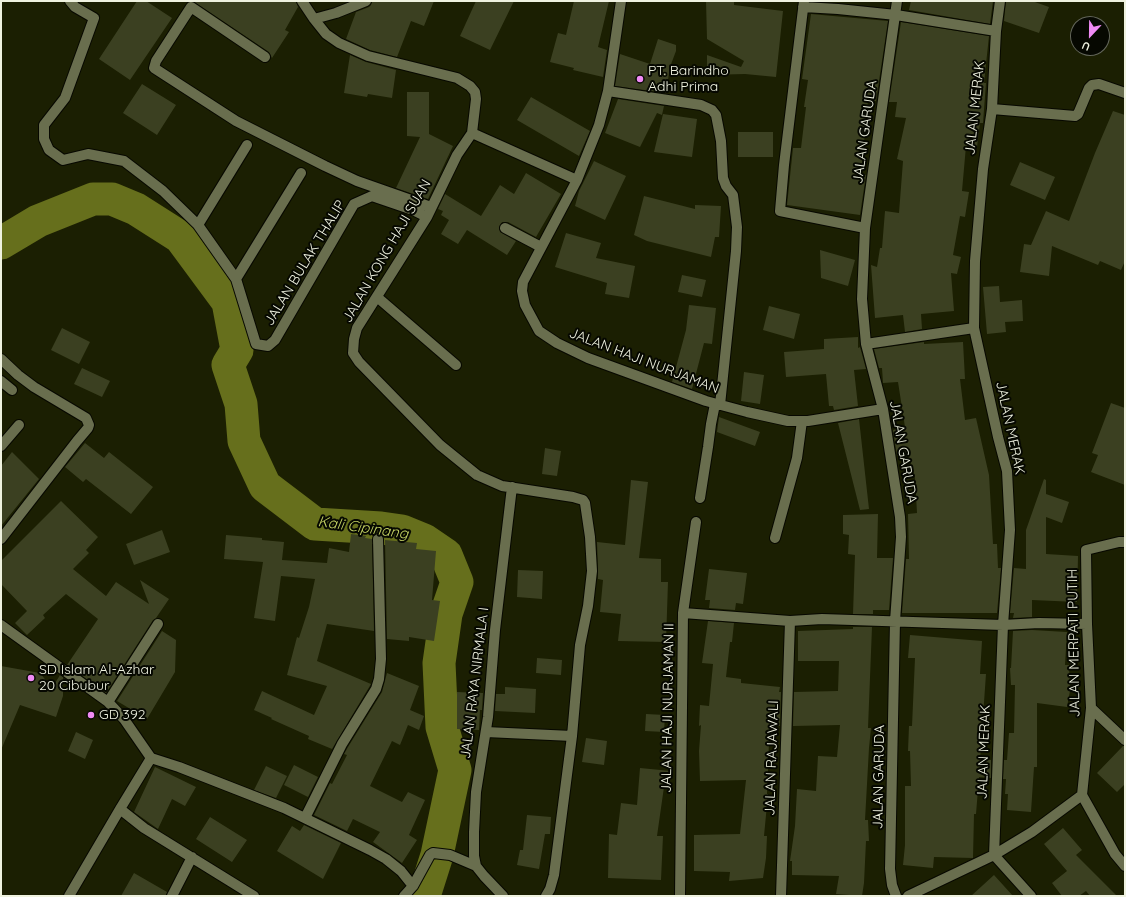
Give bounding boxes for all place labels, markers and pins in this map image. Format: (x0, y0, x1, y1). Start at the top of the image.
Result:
place label: PT. Barindho Adhi Prima (648, 63, 729, 96)
marker: PT. Barindho Adhi Prima (635, 74, 645, 84)
place label: SD Islam Al-Azhar 20 Cibubur (39, 662, 154, 694)
marker: SD Islam Al-Azhar 20 Cibubur (26, 673, 36, 683)
place label: GD 392 (99, 707, 146, 723)
marker: GD 392 (86, 710, 96, 720)

